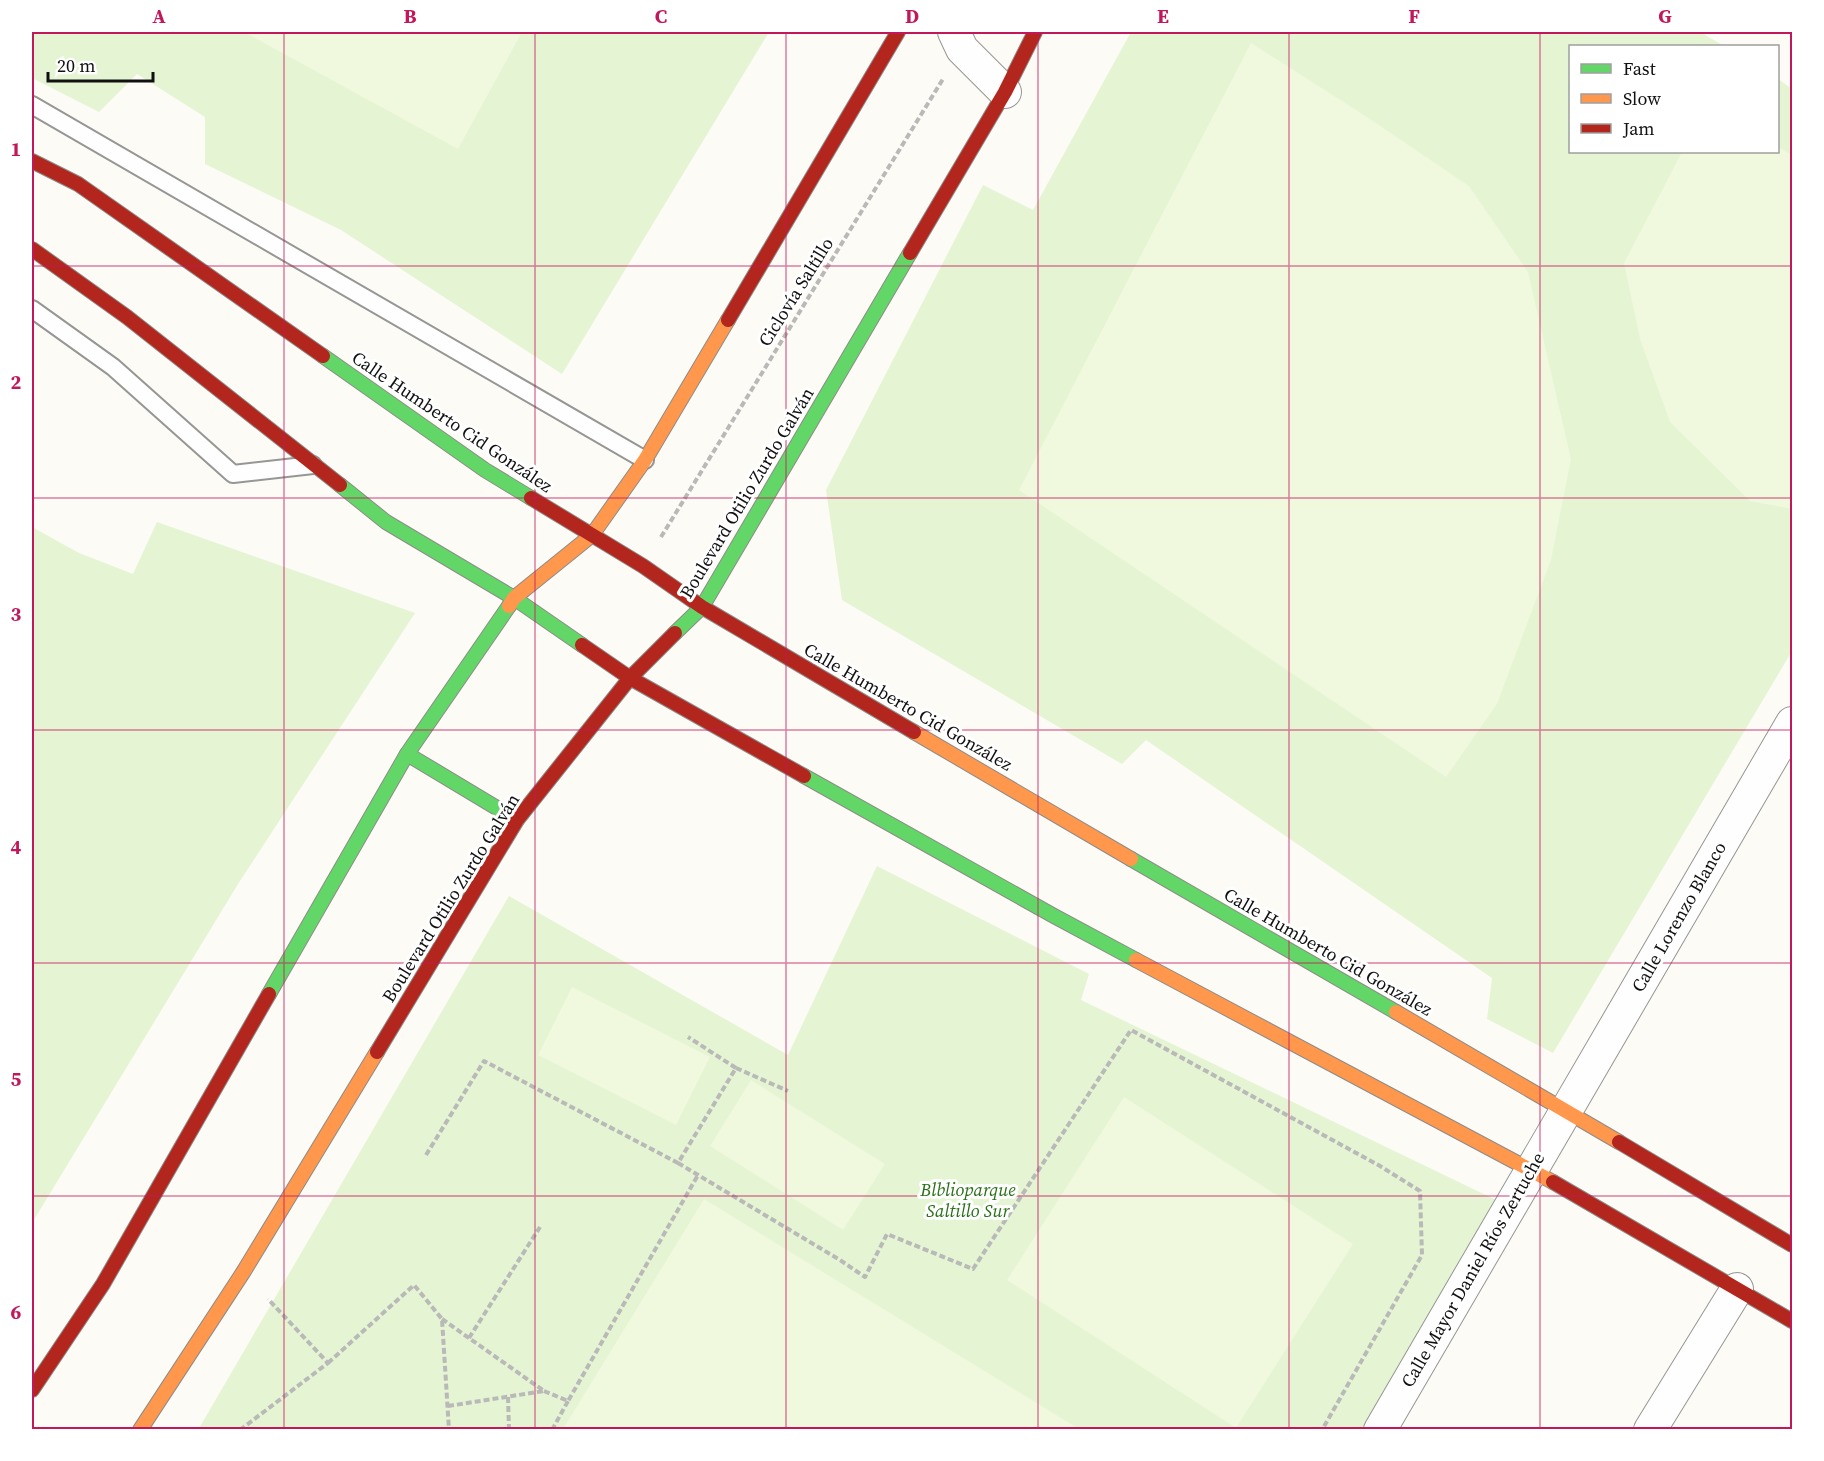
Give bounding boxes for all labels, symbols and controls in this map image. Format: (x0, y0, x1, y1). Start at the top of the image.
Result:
text: A (152, 2, 166, 30)
text: B (403, 2, 417, 30)
text: C (655, 2, 667, 30)
text: D (905, 2, 919, 30)
text: E (1157, 2, 1169, 30)
text: F (1408, 2, 1420, 30)
text: G (1658, 2, 1672, 30)
scale bar (48, 45, 153, 83)
legend (1569, 45, 1779, 153)
text: 20 m (57, 53, 95, 78)
text: Fast (1623, 56, 1656, 81)
text: Slow (1623, 86, 1661, 111)
text: Jam (1622, 116, 1655, 141)
text: 1 (11, 135, 21, 163)
street label: Ciclovía Saltillo (752, 232, 839, 351)
street label: Calle Humberto Cid González (347, 345, 557, 498)
text: 2 (11, 368, 22, 396)
street label: Boulevard Otilio Zurdo Galván (674, 383, 820, 603)
text: 3 (11, 600, 22, 628)
street label: Calle Humberto Cid González (799, 637, 1017, 777)
street label: Boulevard Otilio Zurdo Galván (376, 789, 525, 1007)
text: 4 (11, 833, 22, 861)
street label: Calle Lorenzo Blanco (1625, 837, 1732, 997)
street label: Calle Humberto Cid González (1219, 882, 1437, 1022)
text: 5 (11, 1065, 22, 1093)
street label: Calle Mayor Daniel Ríos Zertuche (1395, 1148, 1550, 1392)
park label: Blblioparque Saltillo Sur (919, 1177, 1016, 1223)
text: 6 (11, 1298, 22, 1326)

